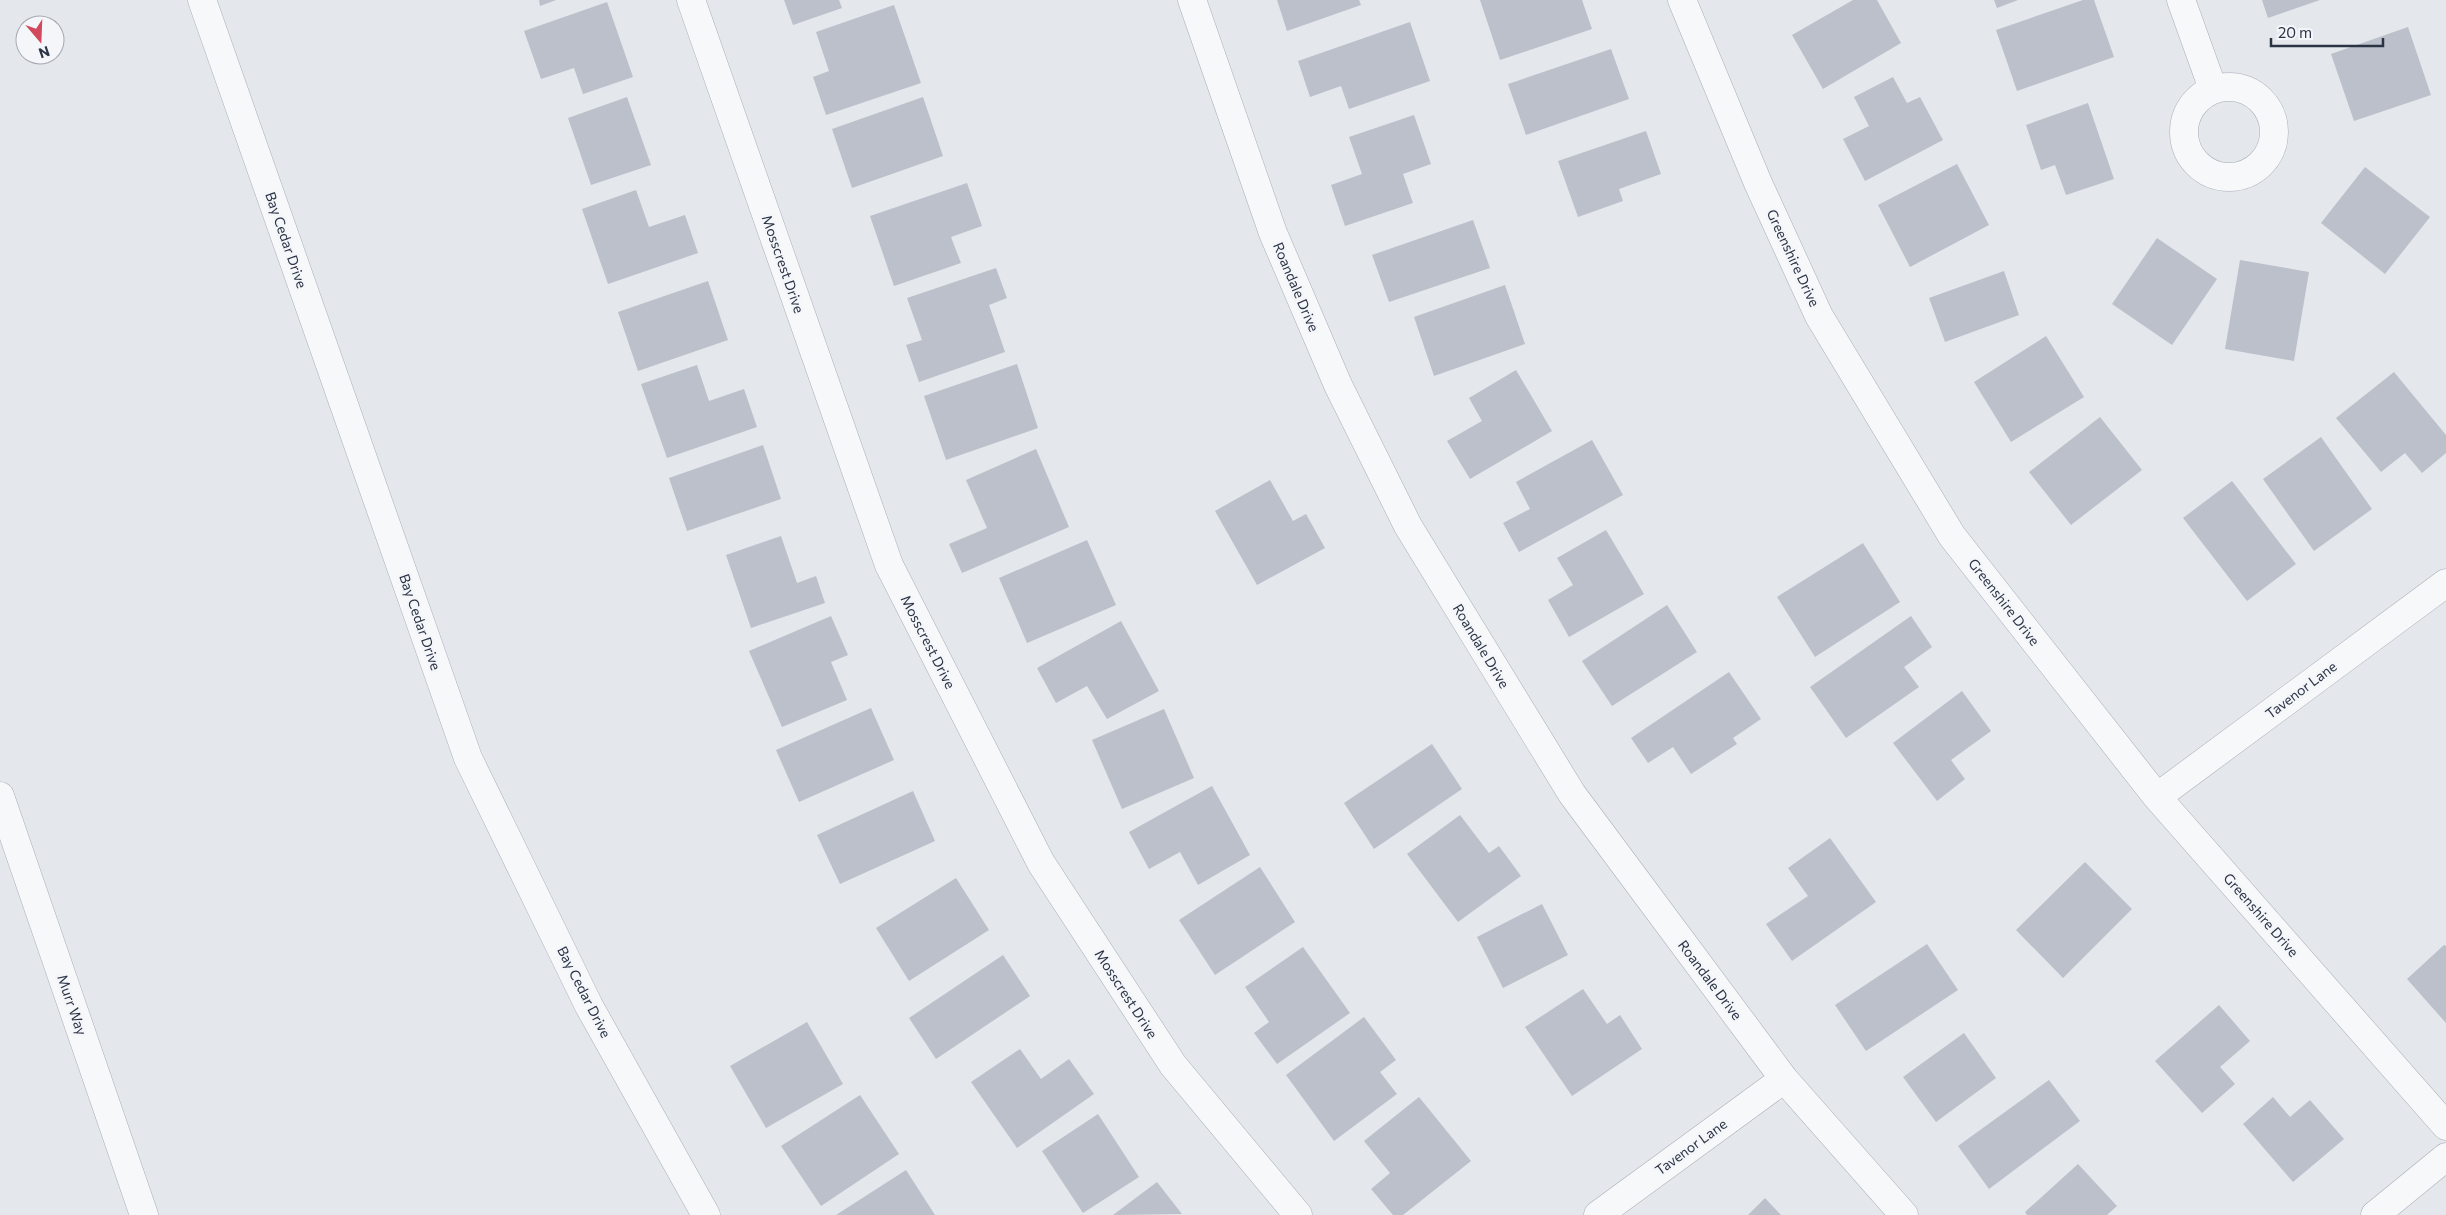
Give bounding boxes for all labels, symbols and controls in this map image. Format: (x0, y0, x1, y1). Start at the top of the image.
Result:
north arrow (15, 15, 65, 65)
scale bar (2271, 15, 2384, 47)
text: 20 m (2278, 23, 2312, 41)
text: N (37, 43, 52, 63)
street label: Bay Cedar Drive (262, 190, 311, 290)
street label: Greenshire Drive (1763, 206, 1823, 309)
street label: Mosscrest Drive (759, 213, 808, 315)
street label: Roandale Drive (1270, 240, 1323, 334)
street label: Greenshire Drive (1965, 555, 2044, 649)
street label: Bay Cedar Drive (396, 572, 445, 672)
street label: Mosscrest Drive (898, 592, 959, 691)
street label: Roandale Drive (1450, 600, 1513, 691)
street label: Tavenor Lane (2262, 657, 2340, 722)
street label: Greenshire Drive (2220, 869, 2302, 960)
street label: Roandale Drive (1675, 936, 1746, 1023)
street label: Bay Cedar Drive (554, 943, 615, 1040)
street label: Mosscrest Drive (1091, 946, 1161, 1041)
street label: Murr Way (54, 972, 91, 1037)
street label: Tavenor Lane (1651, 1115, 1730, 1178)

